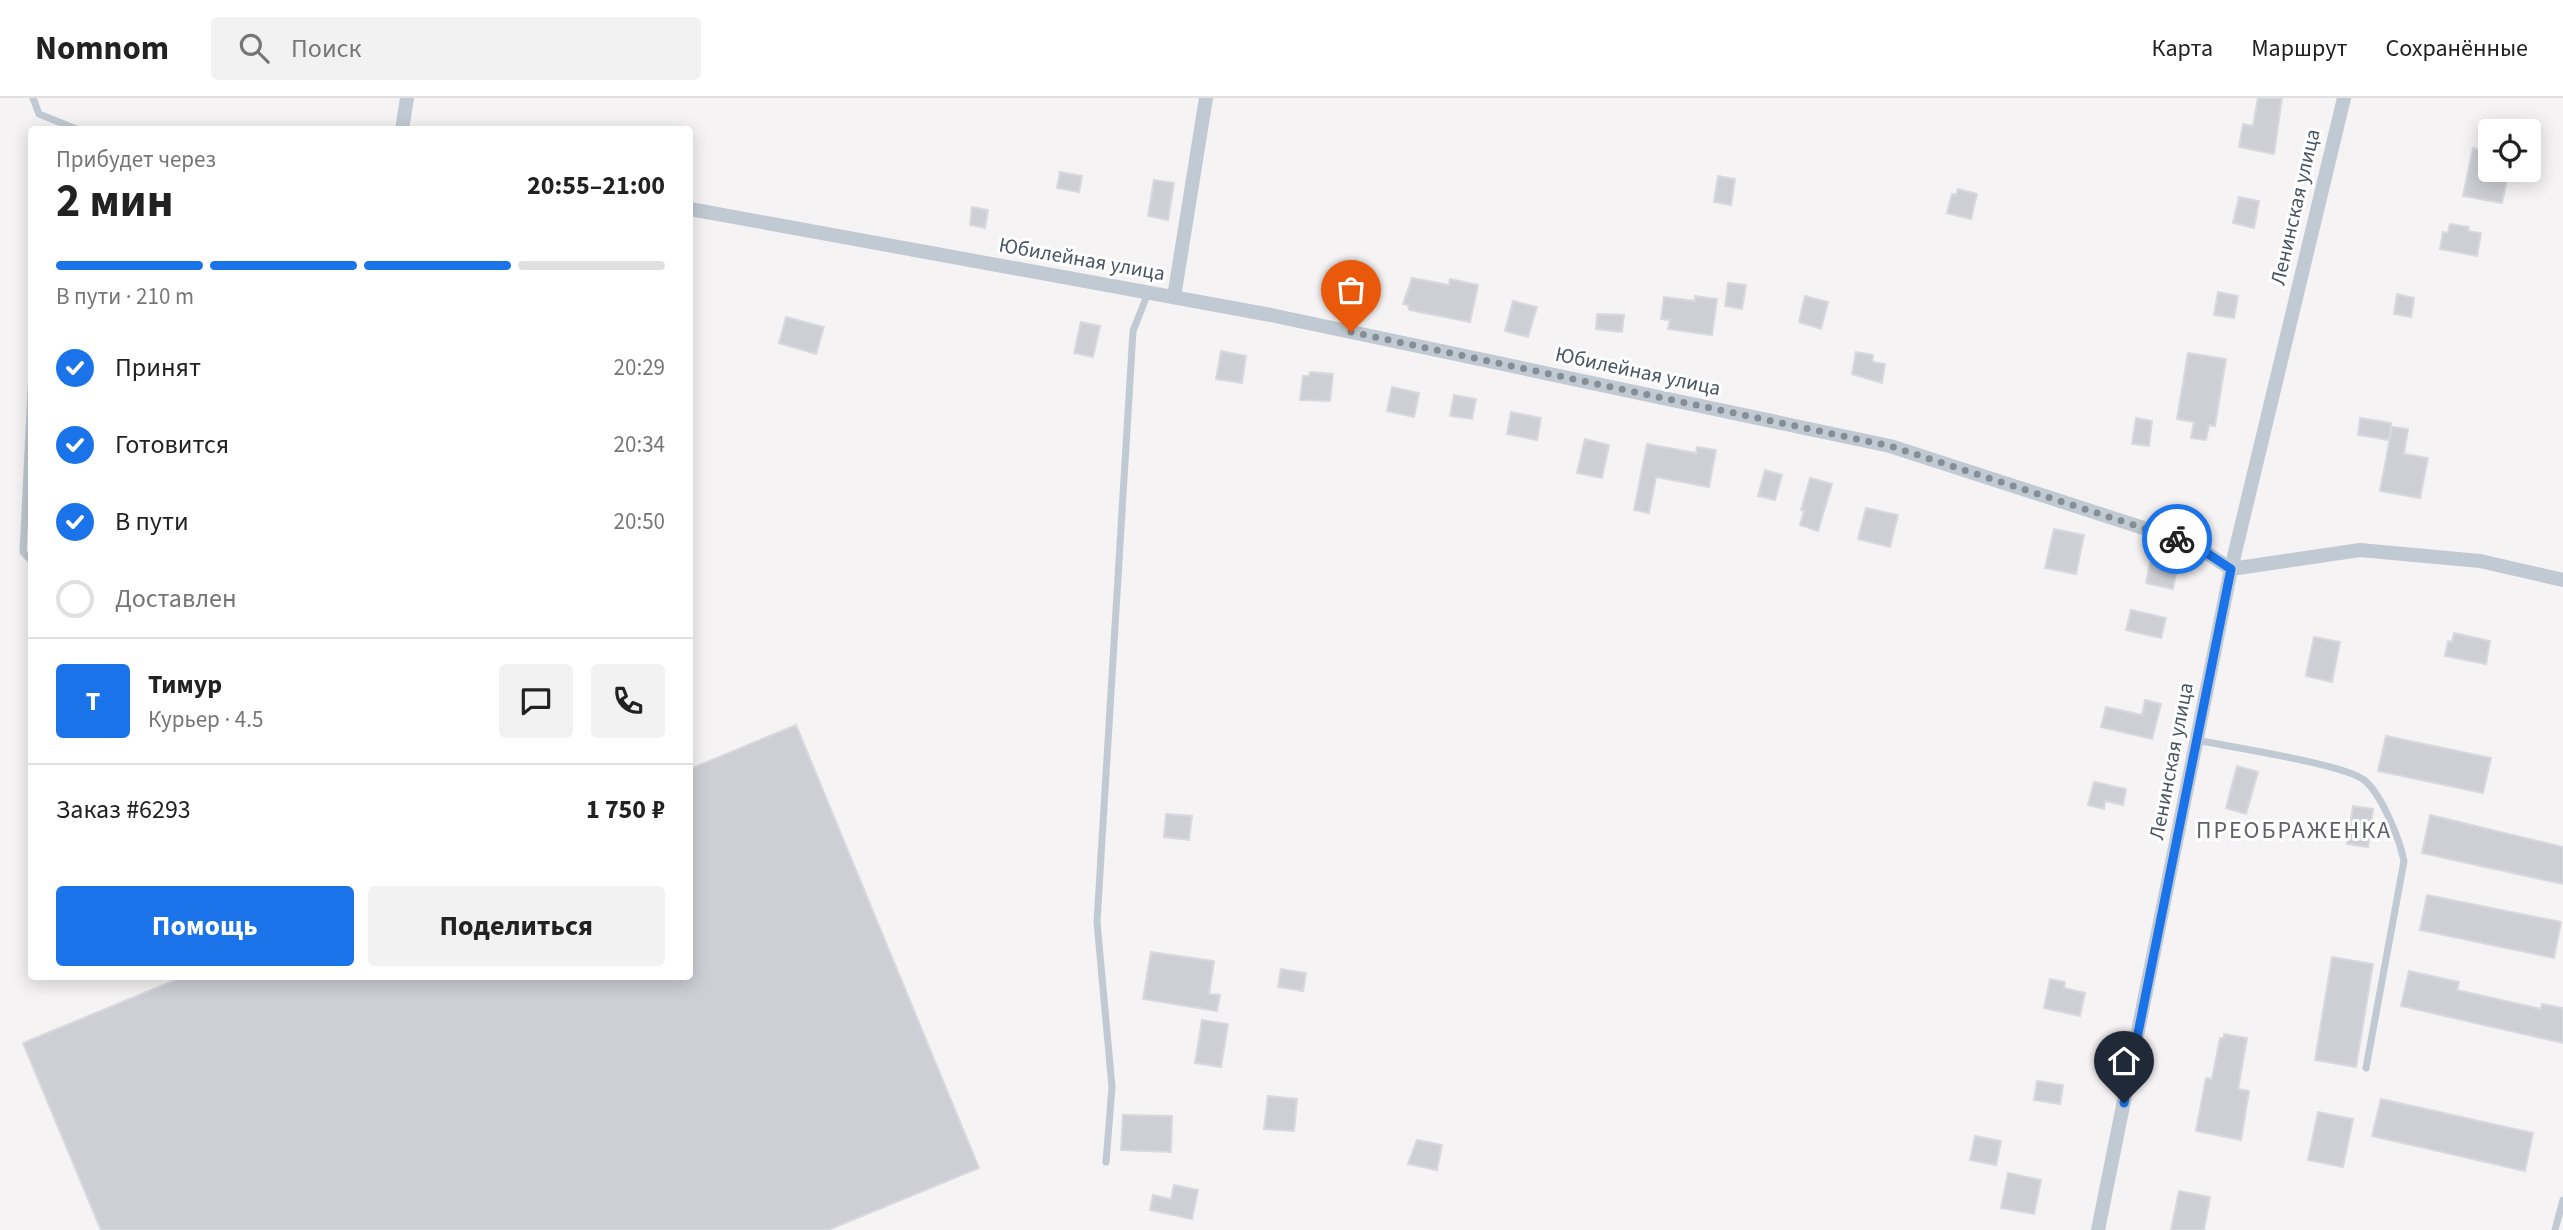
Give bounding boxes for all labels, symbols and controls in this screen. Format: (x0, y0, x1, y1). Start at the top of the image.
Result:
search box (211, 17, 701, 80)
text: Nomnom (35, 25, 169, 72)
icon: search (235, 29, 273, 67)
text: Поиск (291, 30, 361, 67)
text: Карта (2152, 31, 2213, 66)
text: Маршрут (2251, 31, 2347, 66)
text: Сохранённые (2385, 31, 2528, 66)
map controls (2478, 119, 2541, 182)
button: locate (2478, 119, 2541, 182)
street label: Ленинская улица (2262, 126, 2328, 288)
text: Прибудет через (56, 143, 216, 176)
text: 20:55–21:00 (527, 167, 665, 204)
text: 2 мин (56, 169, 173, 234)
street label: Юбилейная улица (997, 230, 1167, 288)
pin (1321, 260, 1381, 332)
icon: bag (1332, 271, 1370, 309)
text: В пути · 210 m (56, 280, 194, 313)
street label: Юбилейная улица (1553, 339, 1723, 403)
icon: check (56, 349, 94, 387)
text: Принят (115, 349, 201, 386)
text: 20:29 (614, 351, 665, 384)
icon: check (56, 426, 94, 464)
text: Готовится (115, 426, 229, 463)
text: 20:34 (614, 428, 665, 461)
icon: check (56, 503, 94, 541)
text: В пути (115, 503, 189, 540)
courier (2142, 504, 2212, 574)
text: 20:50 (614, 505, 665, 538)
icon: bike (2158, 520, 2196, 558)
text: Доставлен (115, 580, 237, 617)
button: chat (499, 664, 573, 738)
button: phone (591, 664, 665, 738)
text: Тимур (148, 666, 222, 703)
street label: Ленинская улица (2141, 680, 2201, 842)
text: Т (86, 683, 100, 720)
text: Курьер · 4.5 (148, 703, 263, 736)
text: Заказ #6293 (56, 791, 191, 828)
text: 1 750 ₽ (586, 791, 665, 828)
district label: ПРЕОБРАЖЕНКА (2196, 813, 2392, 848)
button: Помощь (56, 886, 354, 966)
button: Поделиться (368, 886, 665, 966)
pin (2094, 1031, 2154, 1103)
icon: home (2105, 1042, 2143, 1080)

